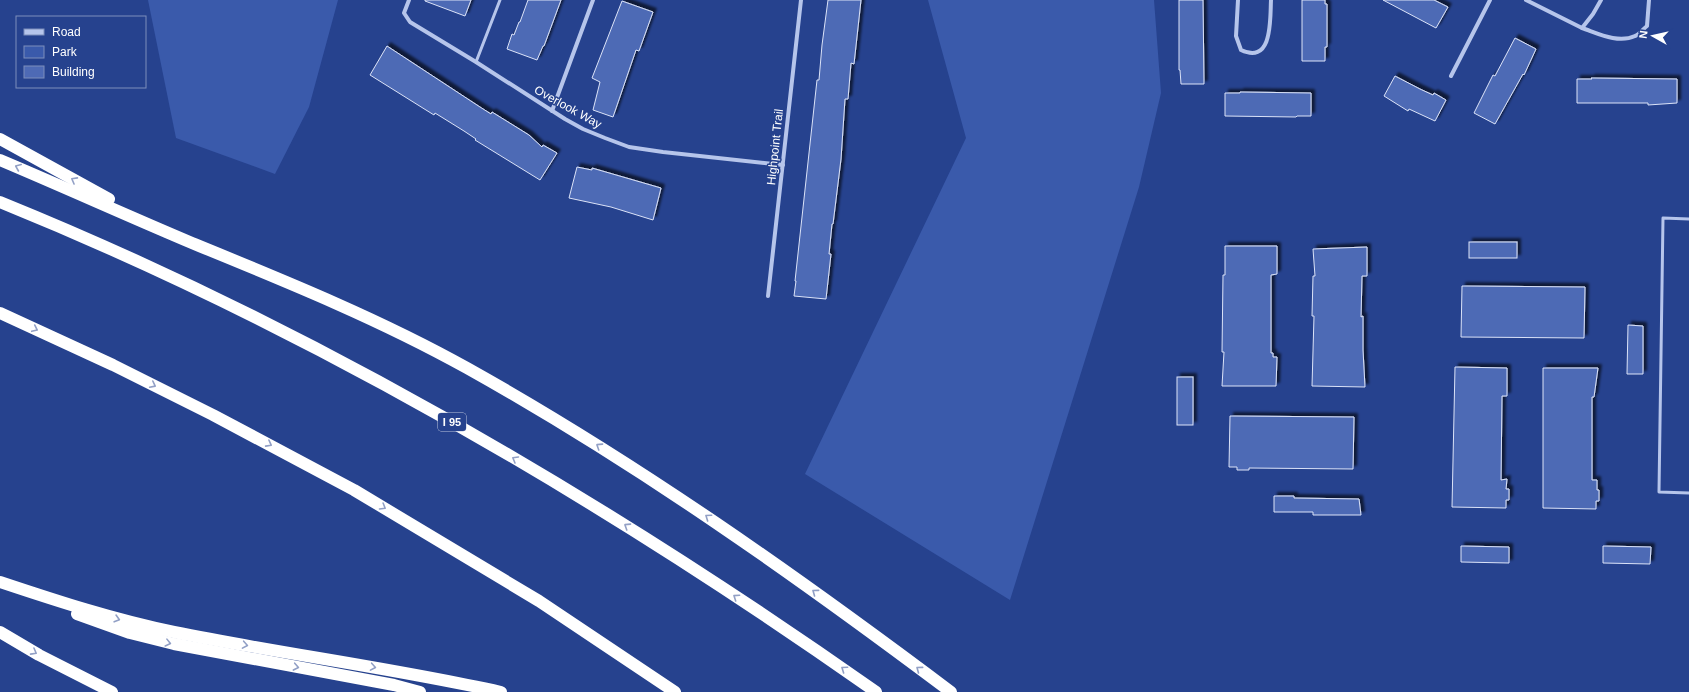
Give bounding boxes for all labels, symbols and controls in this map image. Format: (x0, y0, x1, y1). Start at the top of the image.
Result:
legend (16, 16, 146, 88)
north arrow (1633, 16, 1673, 56)
text: Road (52, 25, 81, 39)
text: N (1637, 30, 1650, 39)
text: Park (52, 45, 78, 59)
text: Building (52, 65, 95, 79)
street label: Overlook Way (532, 83, 604, 131)
street label: Highpoint Trail (764, 108, 786, 186)
one-way arrow (14, 164, 21, 172)
one-way arrow (71, 177, 78, 185)
one-way arrow (31, 324, 39, 332)
one-way arrow (149, 380, 156, 388)
road number: I 95 (438, 413, 466, 431)
one-way arrow (264, 440, 272, 447)
one-way arrow (596, 443, 603, 451)
one-way arrow (512, 457, 520, 464)
one-way arrow (379, 502, 386, 509)
one-way arrow (706, 515, 713, 522)
one-way arrow (624, 523, 631, 531)
one-way arrow (812, 589, 819, 596)
one-way arrow (733, 594, 740, 602)
one-way arrow (114, 614, 121, 622)
one-way arrow (164, 638, 171, 647)
one-way arrow (242, 640, 248, 648)
one-way arrow (30, 647, 37, 654)
one-way arrow (293, 662, 299, 671)
one-way arrow (370, 662, 376, 671)
one-way arrow (917, 666, 924, 673)
one-way arrow (841, 667, 848, 674)

